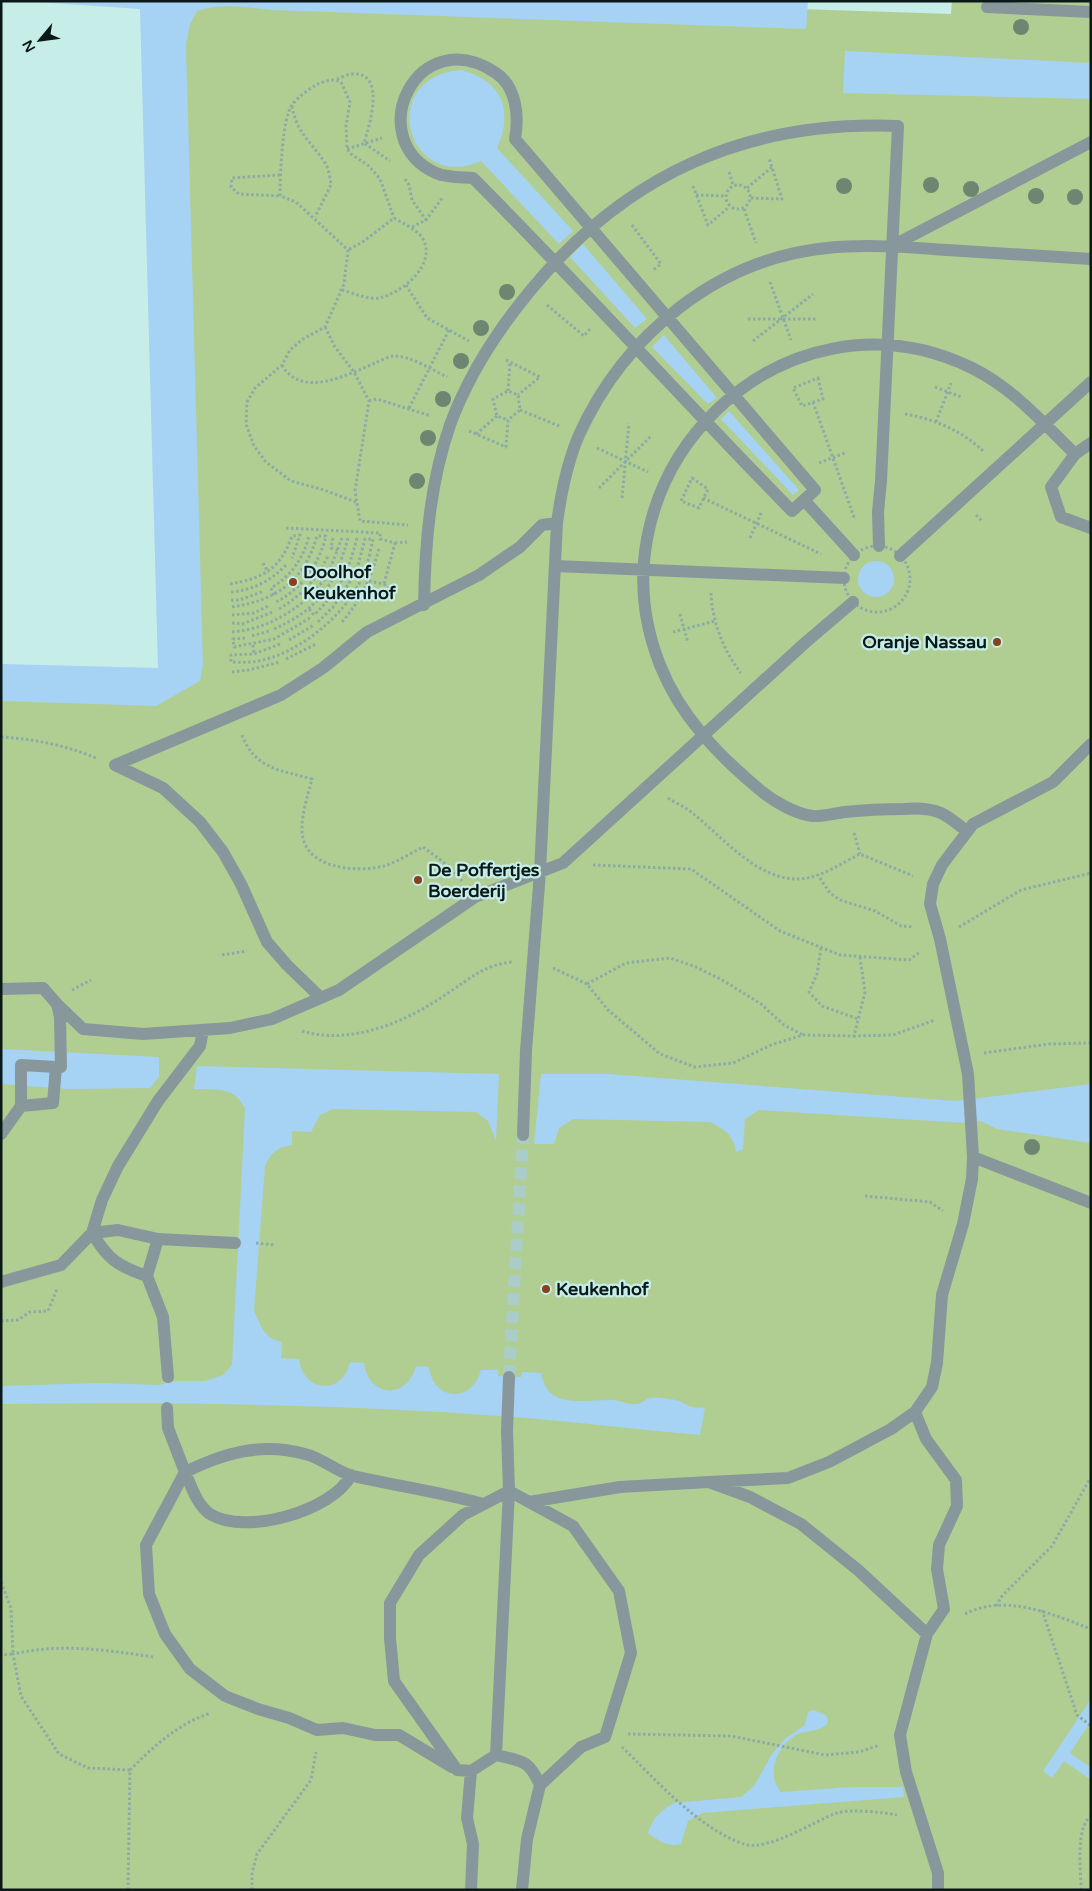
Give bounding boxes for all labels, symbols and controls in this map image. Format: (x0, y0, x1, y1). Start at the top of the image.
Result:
north arrow (15, 15, 65, 65)
text: N (19, 37, 39, 55)
place label: Doolhof Keukenhof (303, 561, 397, 604)
marker: Doolhof Keukenhof (287, 576, 299, 588)
place label: Oranje Nassau (862, 631, 987, 653)
marker: Oranje Nassau (991, 636, 1003, 648)
place label: De Poffertjes Boerderij (428, 859, 540, 902)
marker: De Poffertjes Boerderij (412, 874, 424, 886)
place label: Keukenhof (556, 1278, 650, 1300)
marker: Keukenhof (540, 1283, 552, 1295)

